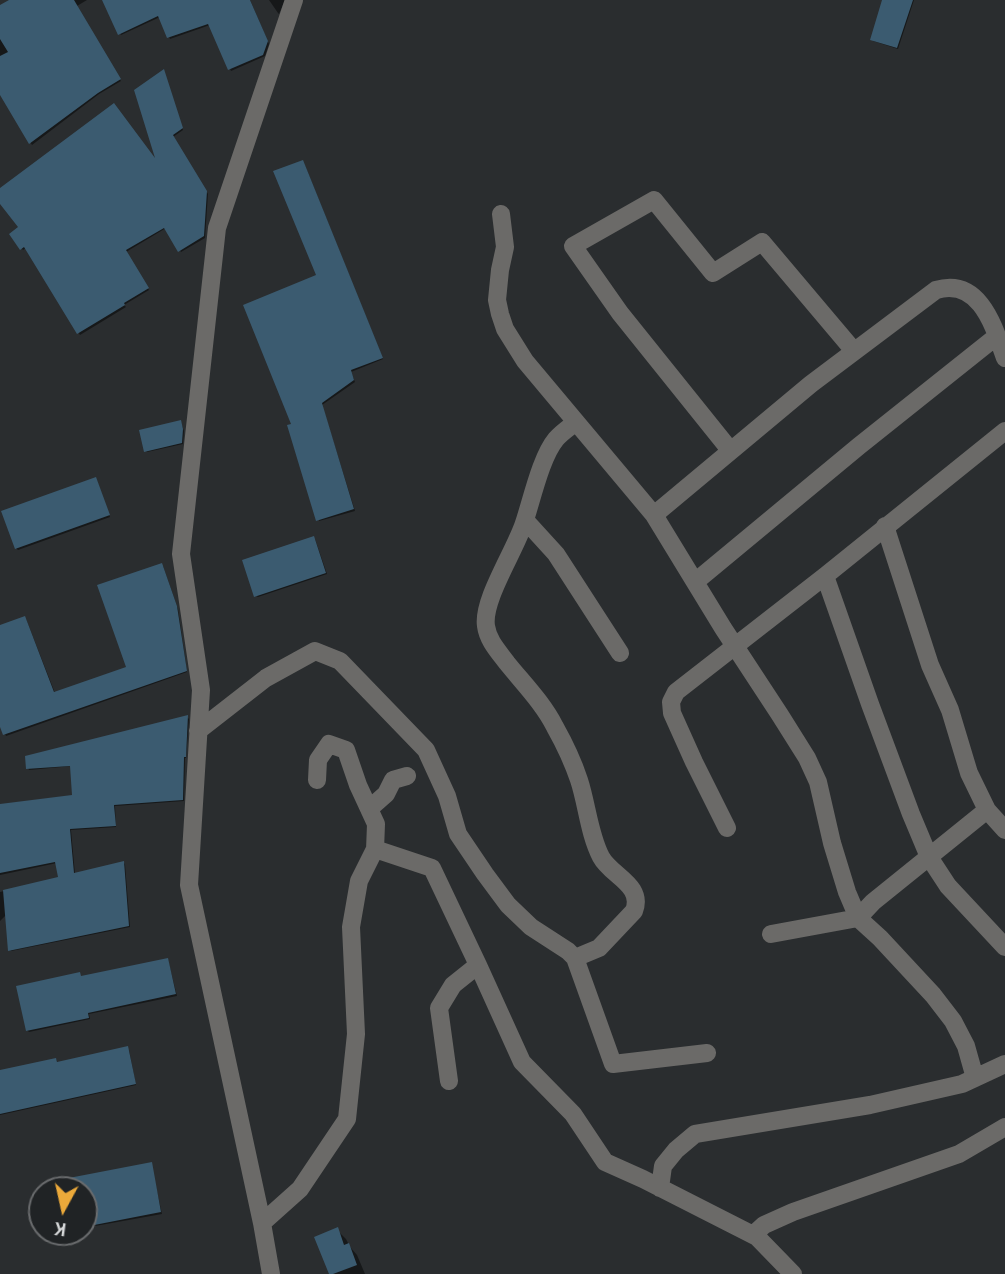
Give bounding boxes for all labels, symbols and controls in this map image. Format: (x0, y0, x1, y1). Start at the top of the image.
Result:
north arrow (28, 1176, 98, 1246)
text: K (53, 1216, 68, 1243)

